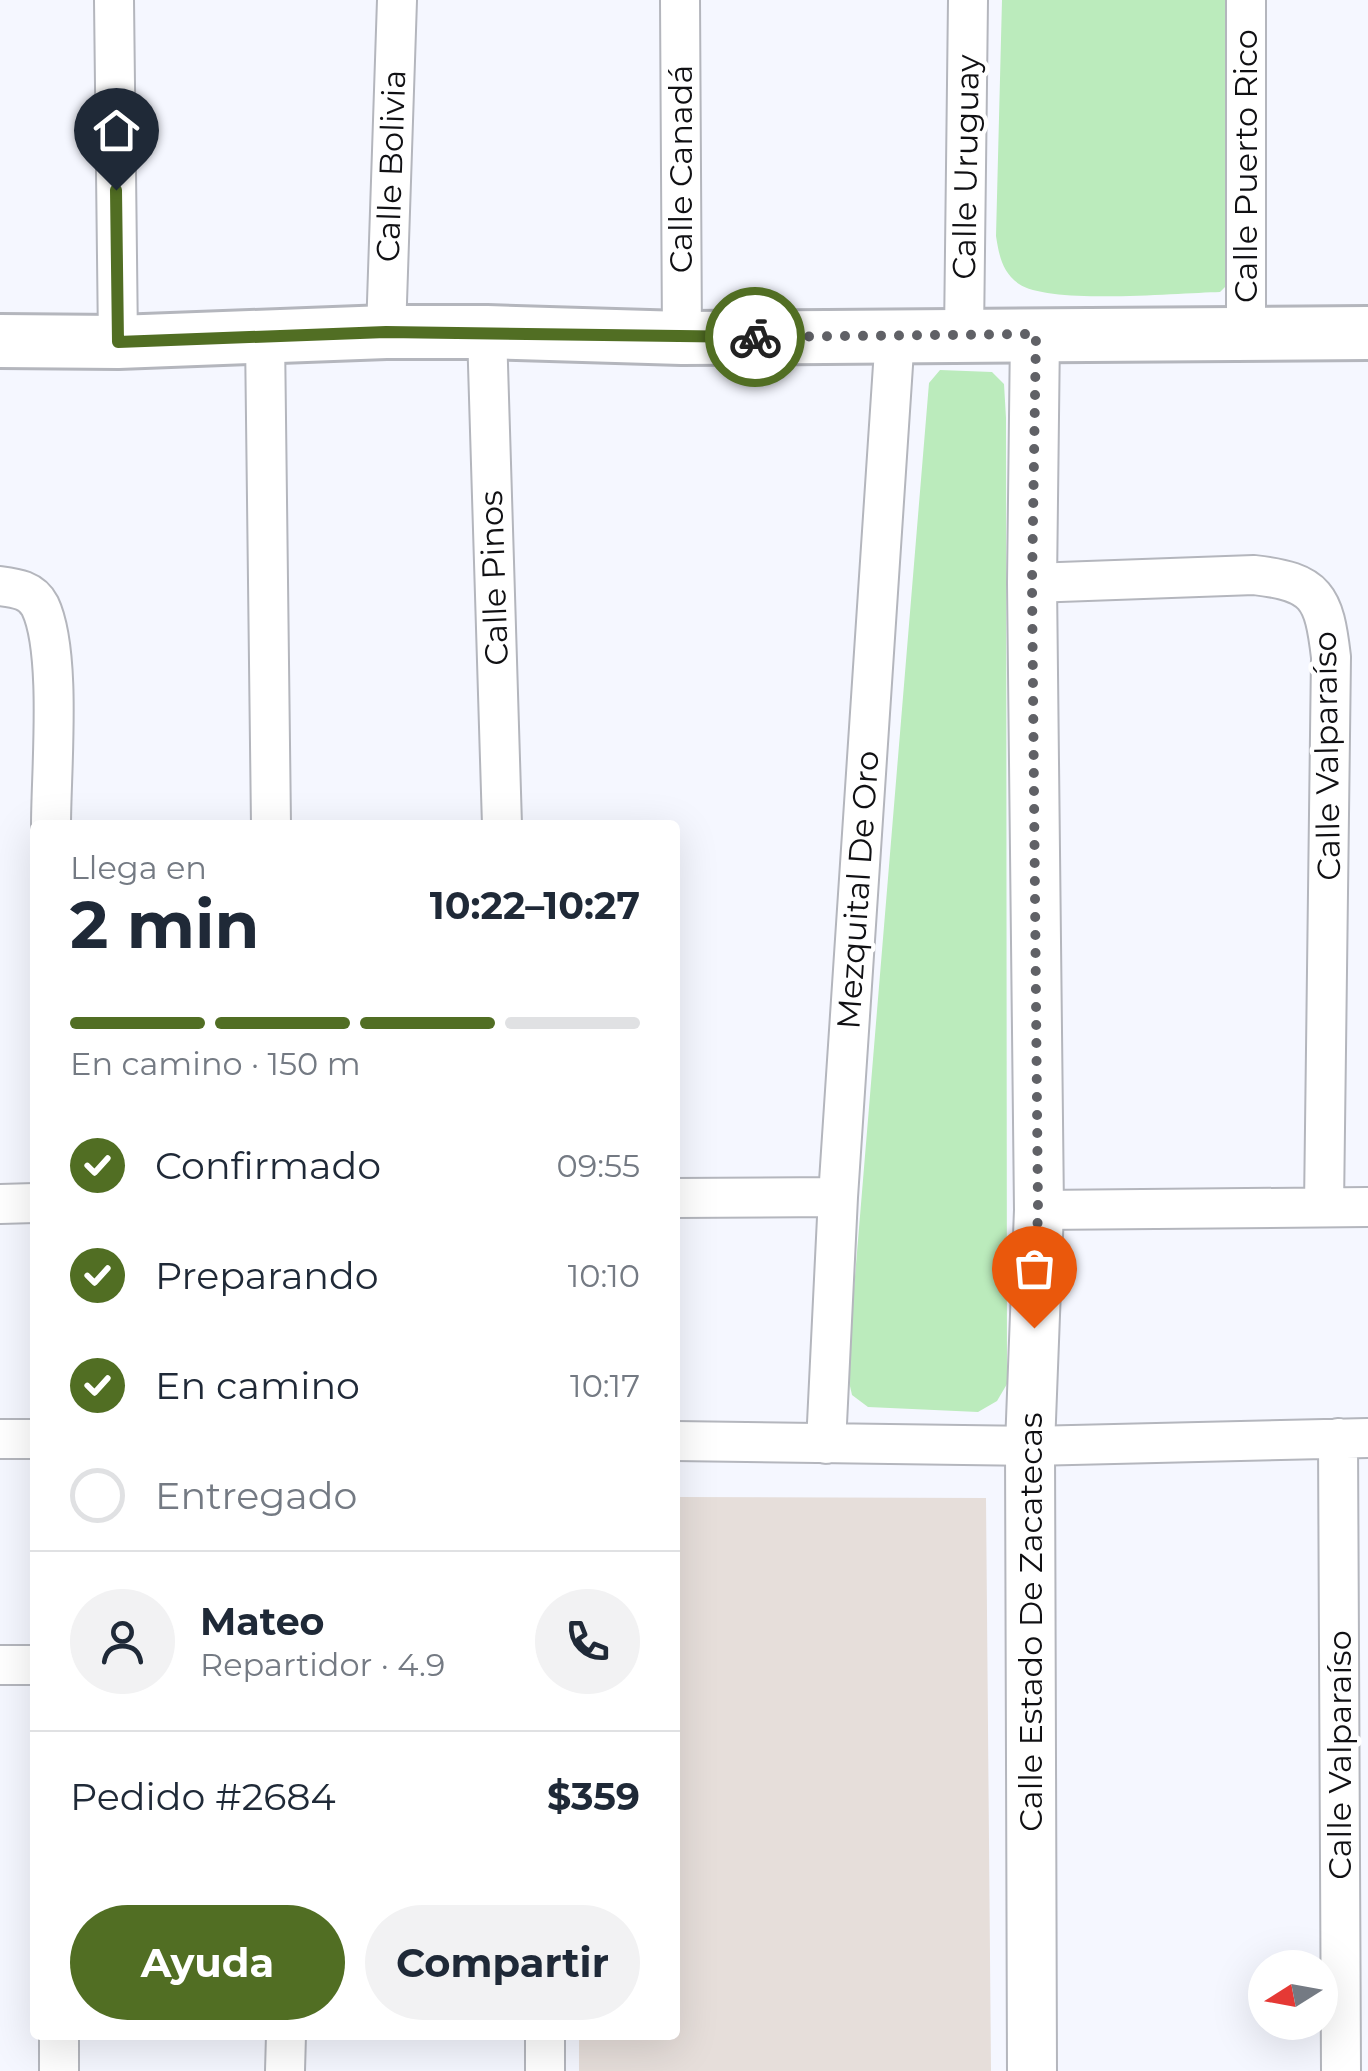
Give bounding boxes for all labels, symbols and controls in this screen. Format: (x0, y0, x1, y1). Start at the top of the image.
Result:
street label: Calle Puerto Rico (1226, 29, 1265, 303)
street label: Calle Uruguay (944, 54, 987, 280)
street label: Calle Canadá (661, 65, 700, 273)
street label: Calle Bolivia (368, 69, 413, 263)
pin (74, 88, 159, 191)
icon: home (89, 103, 144, 158)
courier (705, 287, 805, 387)
icon: bike (728, 310, 783, 365)
street label: Calle Pinos (471, 490, 516, 666)
street label: Calle Valparaíso (1305, 631, 1348, 881)
street label: Mezquital De Oro (828, 749, 887, 1031)
text: Llega en (70, 848, 207, 887)
text: 10:22–10:27 (430, 882, 640, 929)
text: 2 min (70, 885, 259, 964)
text: En camino · 150 m (70, 1044, 361, 1083)
icon: check (70, 1138, 125, 1193)
text: Confirmado (155, 1142, 381, 1189)
text: 09:55 (556, 1146, 640, 1185)
pin (992, 1226, 1077, 1329)
icon: bag (1007, 1241, 1062, 1296)
icon: check (70, 1248, 125, 1303)
text: Preparando (155, 1252, 379, 1299)
text: 10:10 (568, 1256, 640, 1295)
icon: check (70, 1358, 125, 1413)
text: En camino (155, 1362, 360, 1409)
text: 10:17 (570, 1366, 640, 1405)
street label: Calle Estado De Zacatecas (1011, 1412, 1050, 1832)
text: Entregado (155, 1472, 357, 1519)
button: person (70, 1589, 175, 1694)
button: phone (535, 1589, 640, 1694)
text: Mateo (200, 1598, 325, 1645)
street label: Calle Valparaíso (1320, 1630, 1359, 1880)
text: Repartidor · 4.9 (200, 1645, 445, 1684)
text: Pedido #2684 (70, 1773, 336, 1820)
text: $359 (547, 1773, 640, 1820)
button: Ayuda (70, 1905, 345, 2020)
button: Compartir (365, 1905, 640, 2020)
north arrow (1248, 1950, 1338, 2040)
map controls (1248, 1950, 1338, 2040)

